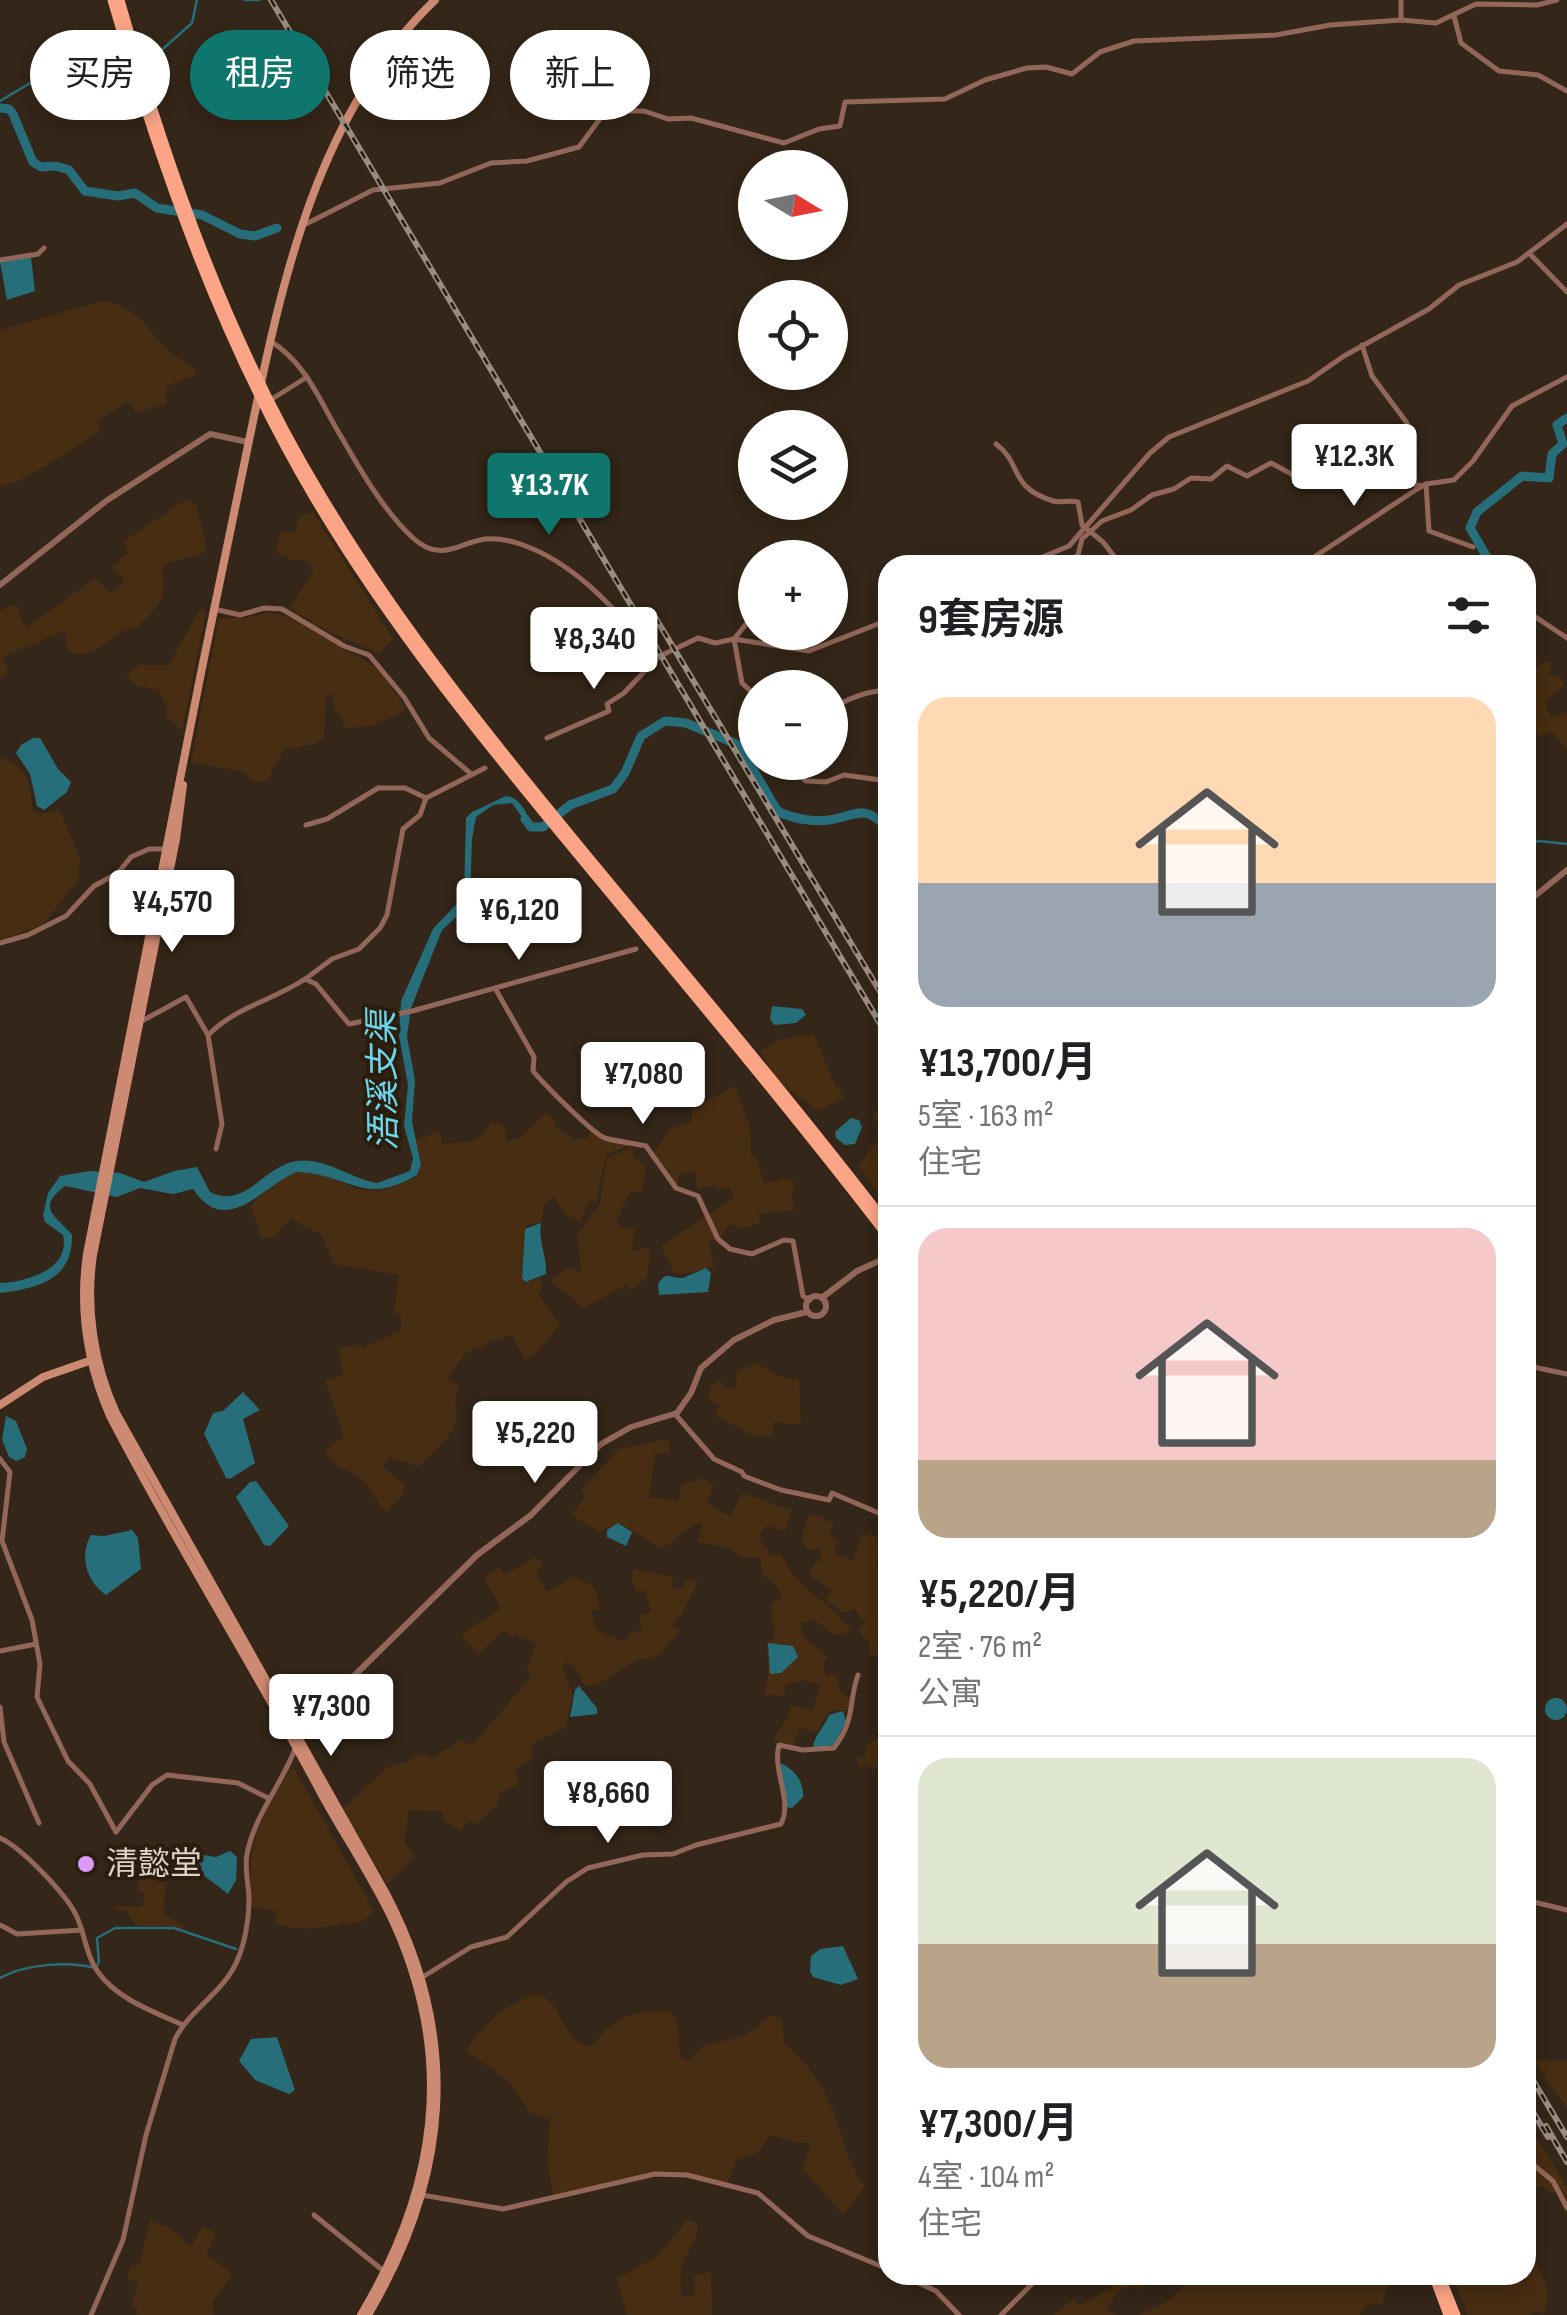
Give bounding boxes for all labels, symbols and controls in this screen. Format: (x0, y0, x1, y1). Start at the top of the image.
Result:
chip: 买房 (30, 30, 170, 120)
chip: 租房 (190, 30, 330, 120)
chip: 筛选 (350, 30, 490, 120)
chip: 新上 (510, 30, 650, 120)
north arrow (738, 150, 848, 260)
map controls (738, 150, 848, 780)
button: locate (738, 280, 848, 390)
button: layers (738, 410, 848, 520)
pin: ¥12.3K (1273, 424, 1435, 509)
text: ¥12.3K (1314, 437, 1394, 476)
pin: ¥13.7K (468, 453, 630, 538)
text: ¥13.7K (509, 466, 589, 505)
button: + (738, 540, 848, 650)
icon: filters (1441, 588, 1496, 643)
text: 9套房源 (918, 595, 1064, 646)
pin: ¥8,340 (513, 607, 675, 692)
text: ¥8,340 (552, 620, 636, 659)
button: − (738, 670, 848, 780)
icon: home (1117, 762, 1297, 942)
pin: ¥4,570 (91, 870, 253, 955)
pin: ¥6,120 (438, 878, 600, 963)
text: ¥4,570 (131, 883, 213, 922)
text: ¥6,120 (479, 891, 559, 930)
water label: 浯溪支渠 (361, 1006, 407, 1151)
text: ¥13,700/月 (918, 1038, 1097, 1089)
pin: ¥7,080 (562, 1042, 724, 1127)
text: ¥7,080 (603, 1055, 683, 1094)
text: 5室 · 163 m² (918, 1097, 1054, 1136)
text: 住宅 (918, 1144, 982, 1183)
icon: home (1117, 1293, 1297, 1473)
pin: ¥5,220 (454, 1401, 616, 1486)
text: ¥5,220 (494, 1414, 576, 1453)
text: ¥5,220/月 (918, 1569, 1080, 1620)
text: 2室 · 76 m² (918, 1628, 1042, 1667)
pin: ¥7,300 (250, 1674, 412, 1759)
text: 公寓 (918, 1675, 982, 1714)
text: ¥7,300 (291, 1687, 371, 1726)
pin: ¥8,660 (527, 1761, 689, 1846)
text: ¥8,660 (566, 1774, 650, 1813)
icon: home (1117, 1823, 1297, 2003)
place label: 清懿堂 (106, 1845, 202, 1884)
marker: 清懿堂 (75, 1853, 97, 1875)
text: ¥7,300/月 (918, 2099, 1078, 2150)
text: 4室 · 104 m² (918, 2158, 1054, 2197)
text: 住宅 (918, 2205, 982, 2244)

